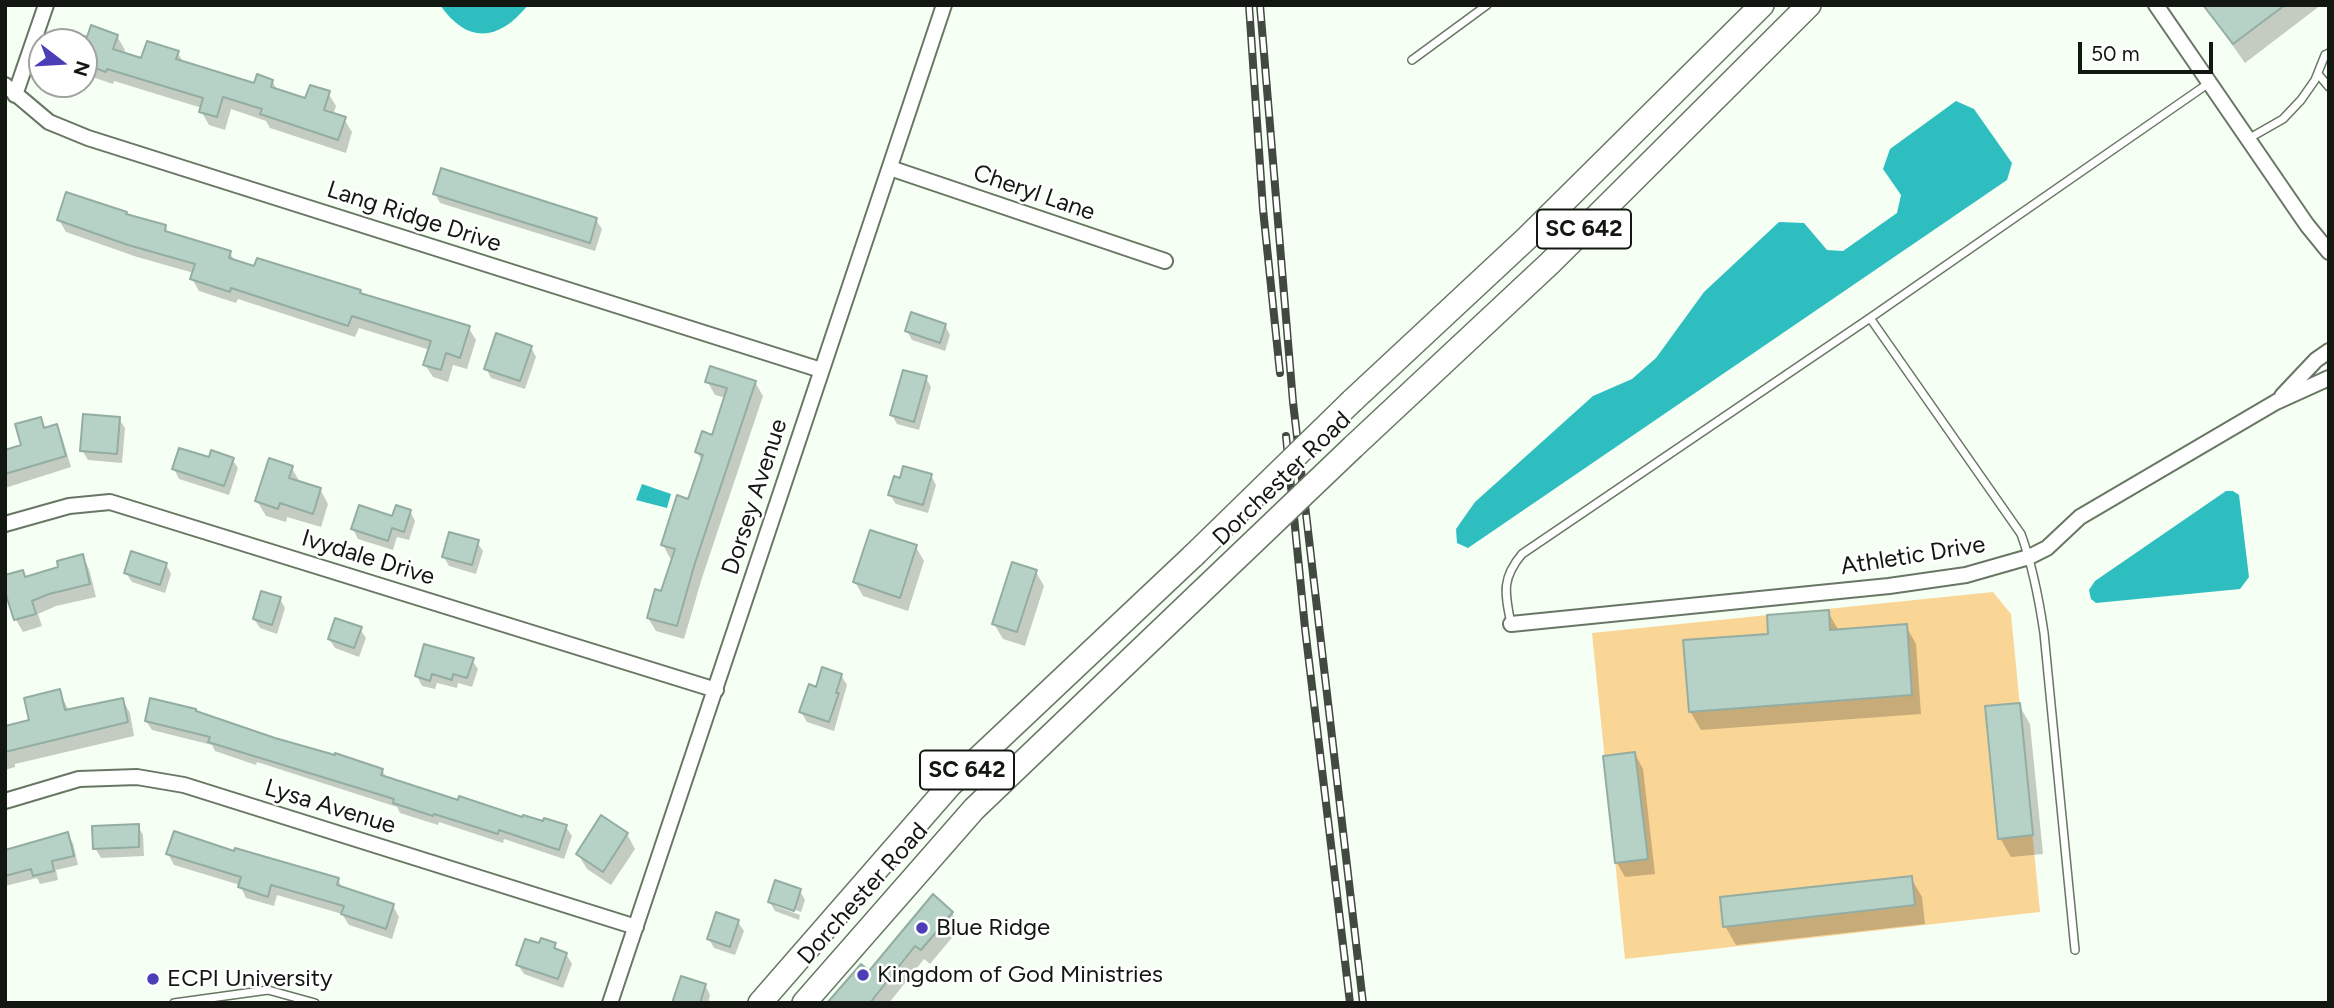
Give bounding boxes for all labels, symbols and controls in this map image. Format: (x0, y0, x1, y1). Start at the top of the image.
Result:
north arrow (28, 28, 98, 98)
scale bar (2082, 28, 2217, 72)
text: 50 m (2091, 41, 2140, 66)
text: N (69, 58, 95, 79)
street label: Cheryl Lane (969, 159, 1099, 227)
street label: Lang Ridge Drive (323, 175, 505, 259)
road number: SC 642 (1537, 210, 1631, 248)
street label: Dorchester Road (1207, 406, 1357, 552)
street label: Dorsey Avenue (716, 415, 794, 579)
street label: Ivydale Drive (298, 524, 438, 592)
street label: Athletic Drive (1839, 530, 1987, 582)
road number: SC 642 (920, 750, 1014, 790)
street label: Lysa Avenue (261, 773, 399, 841)
street label: Dorchester Road (792, 817, 934, 971)
place label: Blue Ridge (936, 914, 1050, 942)
marker: Blue Ridge (914, 920, 930, 936)
place label: Kingdom of God Ministries (877, 961, 1163, 989)
place label: ECPI University (167, 965, 333, 993)
marker: Kingdom of God Ministries (855, 967, 871, 983)
marker: ECPI University (145, 971, 161, 987)

